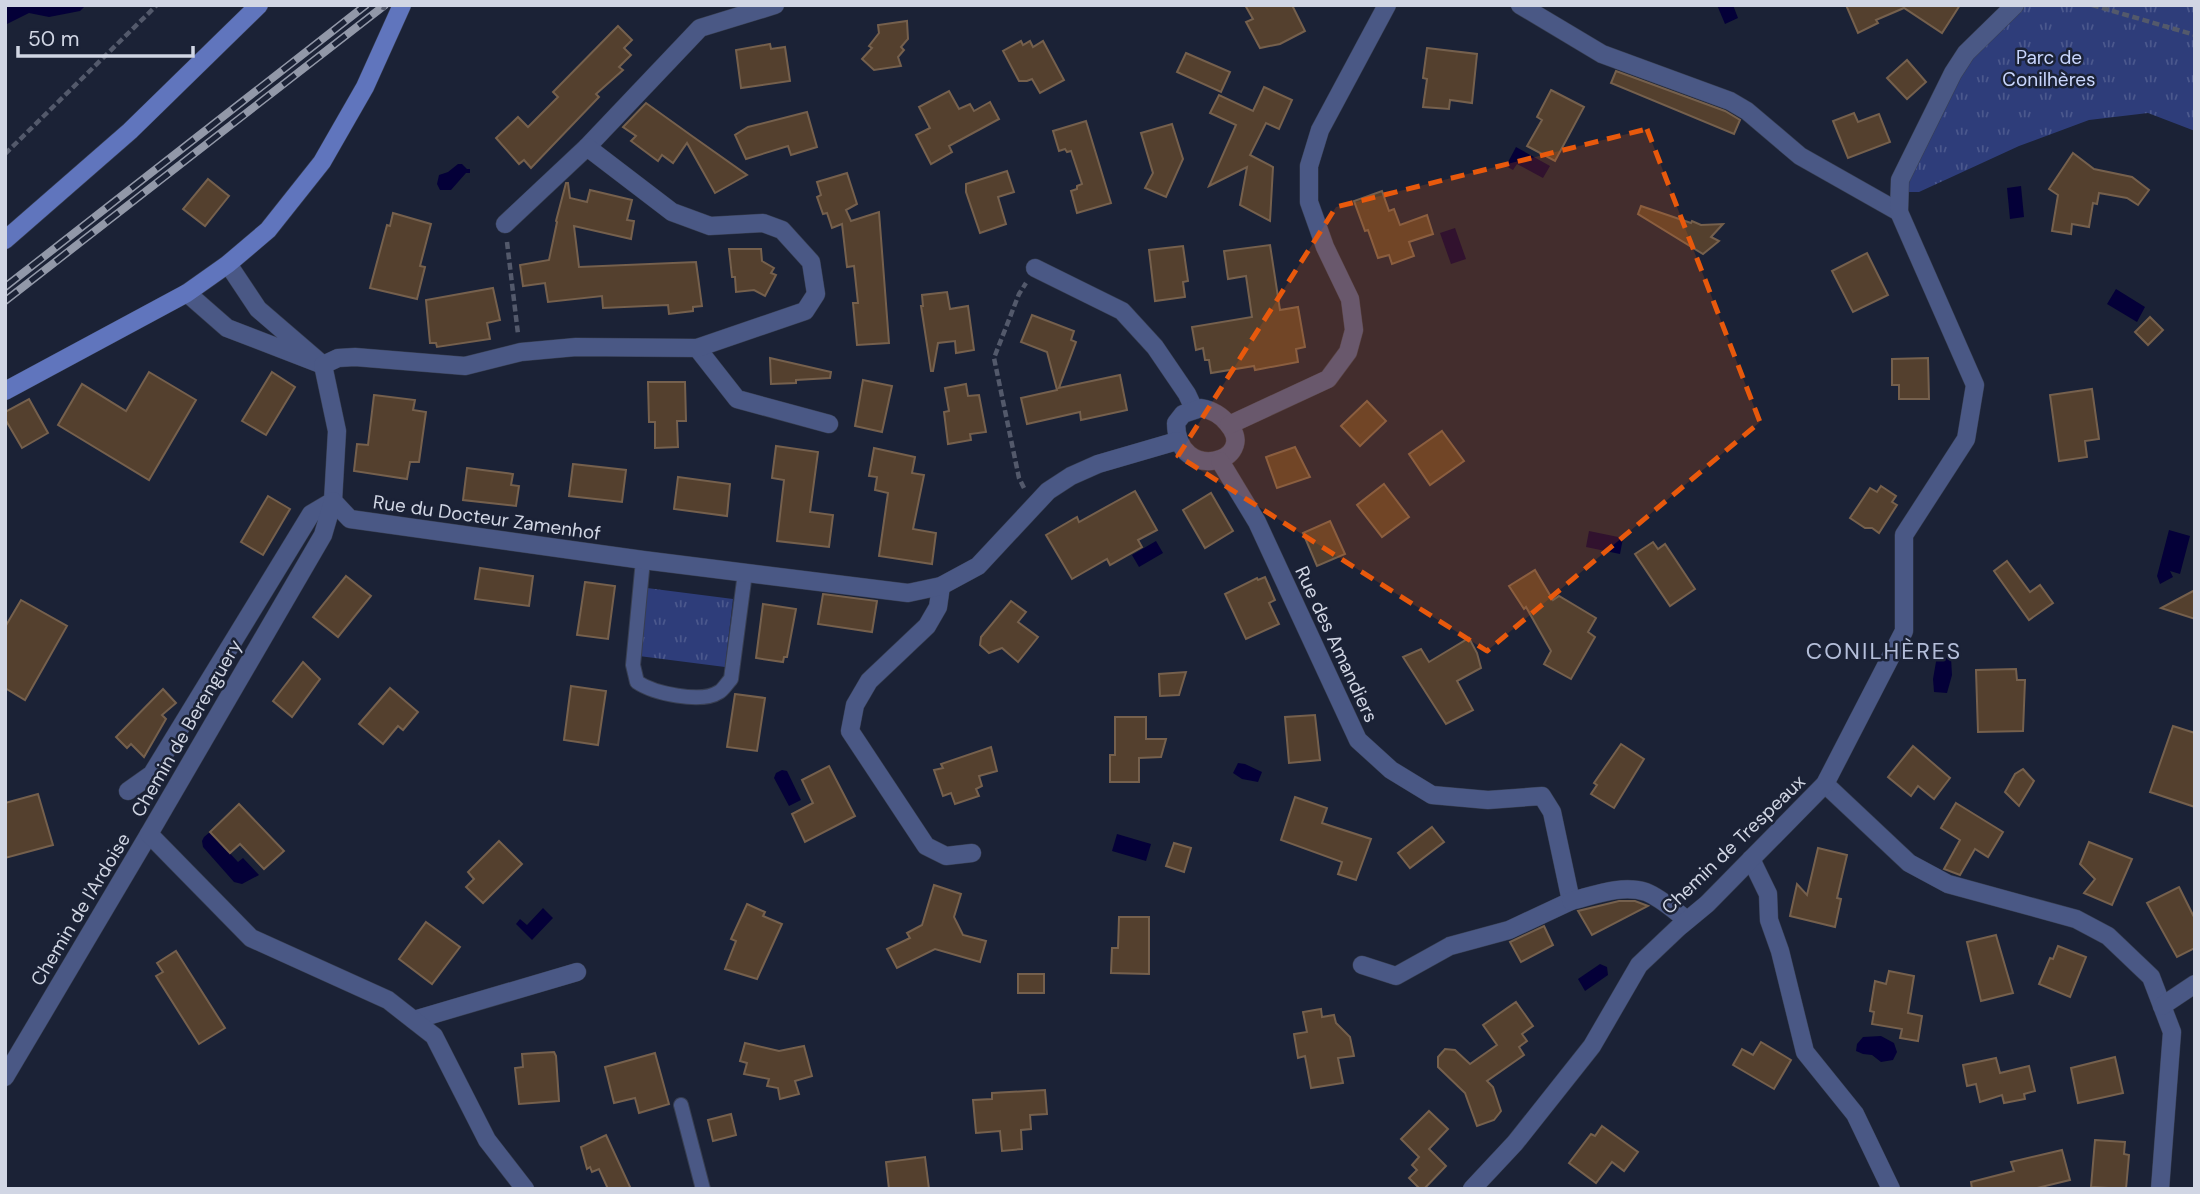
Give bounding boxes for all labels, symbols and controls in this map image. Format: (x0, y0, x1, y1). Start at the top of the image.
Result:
scale bar (18, 14, 192, 58)
text: 50 m (28, 25, 79, 53)
park label: Parc de Conilhères (2002, 45, 2096, 92)
street label: Rue du Docteur Zamenhof (371, 489, 602, 546)
street label: Rue des Amandiers (1289, 562, 1384, 727)
street label: Chemin de Berenguery (125, 635, 248, 822)
district label: CONILHÈRES (1806, 636, 1962, 666)
street label: Chemin de Trespeaux (1656, 769, 1811, 920)
street label: Chemin de l'Ardoise (25, 828, 136, 990)

